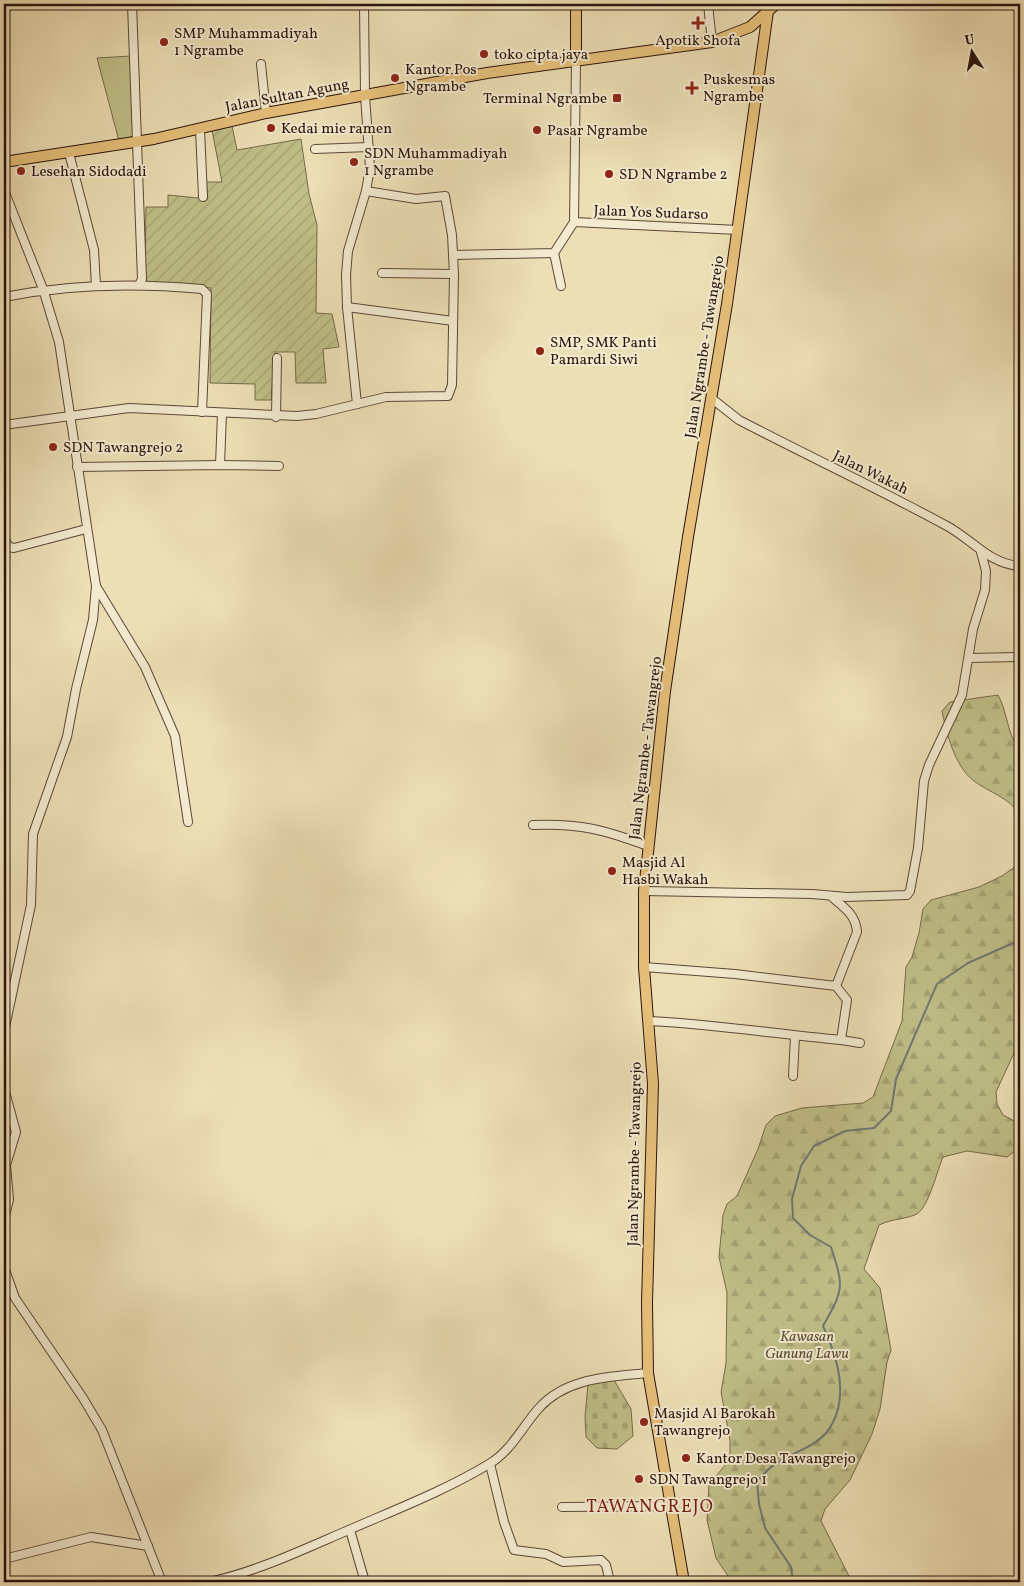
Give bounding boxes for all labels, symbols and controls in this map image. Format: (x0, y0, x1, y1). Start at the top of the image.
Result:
marker: Apotik Shofa (692, 17, 704, 29)
place label: SMP Muhammadiyah 1 Ngrambe (174, 24, 318, 62)
north arrow (946, 28, 996, 78)
text: U (963, 30, 977, 51)
place label: Apotik Shofa (655, 31, 741, 52)
marker: SMP Muhammadiyah 1 Ngrambe (158, 36, 170, 48)
place label: toko cipta jaya (494, 45, 588, 66)
marker: toko cipta jaya (478, 48, 490, 60)
place label: Kantor Pos Ngrambe (405, 60, 477, 98)
place label: Puskesmas Ngrambe (703, 70, 775, 108)
marker: Kantor Pos Ngrambe (389, 72, 401, 84)
street label: Jalan Sultan Agung (224, 74, 351, 119)
marker: Puskesmas Ngrambe (685, 81, 699, 95)
place label: Terminal Ngrambe (483, 89, 607, 110)
marker: Terminal Ngrambe (611, 92, 623, 104)
place label: Kedai mie ramen (281, 119, 392, 140)
place label: Pasar Ngrambe (547, 121, 648, 142)
marker: Kedai mie ramen (265, 122, 277, 134)
marker: Pasar Ngrambe (531, 124, 543, 136)
place label: SDN Muhammadiyah 1 Ngrambe (364, 144, 507, 182)
marker: SDN Muhammadiyah 1 Ngrambe (348, 156, 360, 168)
place label: Lesehan Sidodadi (31, 162, 147, 183)
marker: Lesehan Sidodadi (15, 165, 27, 177)
place label: SD N Ngrambe 2 (619, 165, 728, 186)
marker: SD N Ngrambe 2 (603, 168, 615, 180)
street label: Jalan Yos Sudarso (593, 201, 709, 226)
street label: Jalan Ngrambe - Tawangrejo (681, 254, 730, 440)
place label: SMP, SMK Panti Pamardi Siwi (550, 333, 657, 371)
marker: SMP, SMK Panti Pamardi Siwi (534, 345, 546, 357)
place label: SDN Tawangrejo 2 (63, 438, 183, 459)
marker: SDN Tawangrejo 2 (47, 441, 59, 453)
street label: Jalan Wakah (829, 446, 912, 501)
street label: Jalan Ngrambe - Tawangrejo (625, 655, 668, 841)
place label: Masjid Al Hasbi Wakah (622, 853, 709, 891)
marker: Masjid Al Hasbi Wakah (606, 865, 618, 877)
street label: Jalan Ngrambe - Tawangrejo (623, 1061, 648, 1247)
park label: Kawasan Gunung Lawu (765, 1327, 849, 1365)
place label: Masjid Al Barokah Tawangrejo (654, 1404, 776, 1442)
marker: Masjid Al Barokah Tawangrejo (638, 1416, 650, 1428)
place label: Kantor Desa Tawangrejo (696, 1449, 856, 1470)
marker: Kantor Desa Tawangrejo (680, 1452, 692, 1464)
place label: SDN Tawangrejo 1 (649, 1470, 767, 1491)
marker: SDN Tawangrejo 1 (633, 1473, 645, 1485)
district label: TAWANGREJO (586, 1495, 714, 1520)

